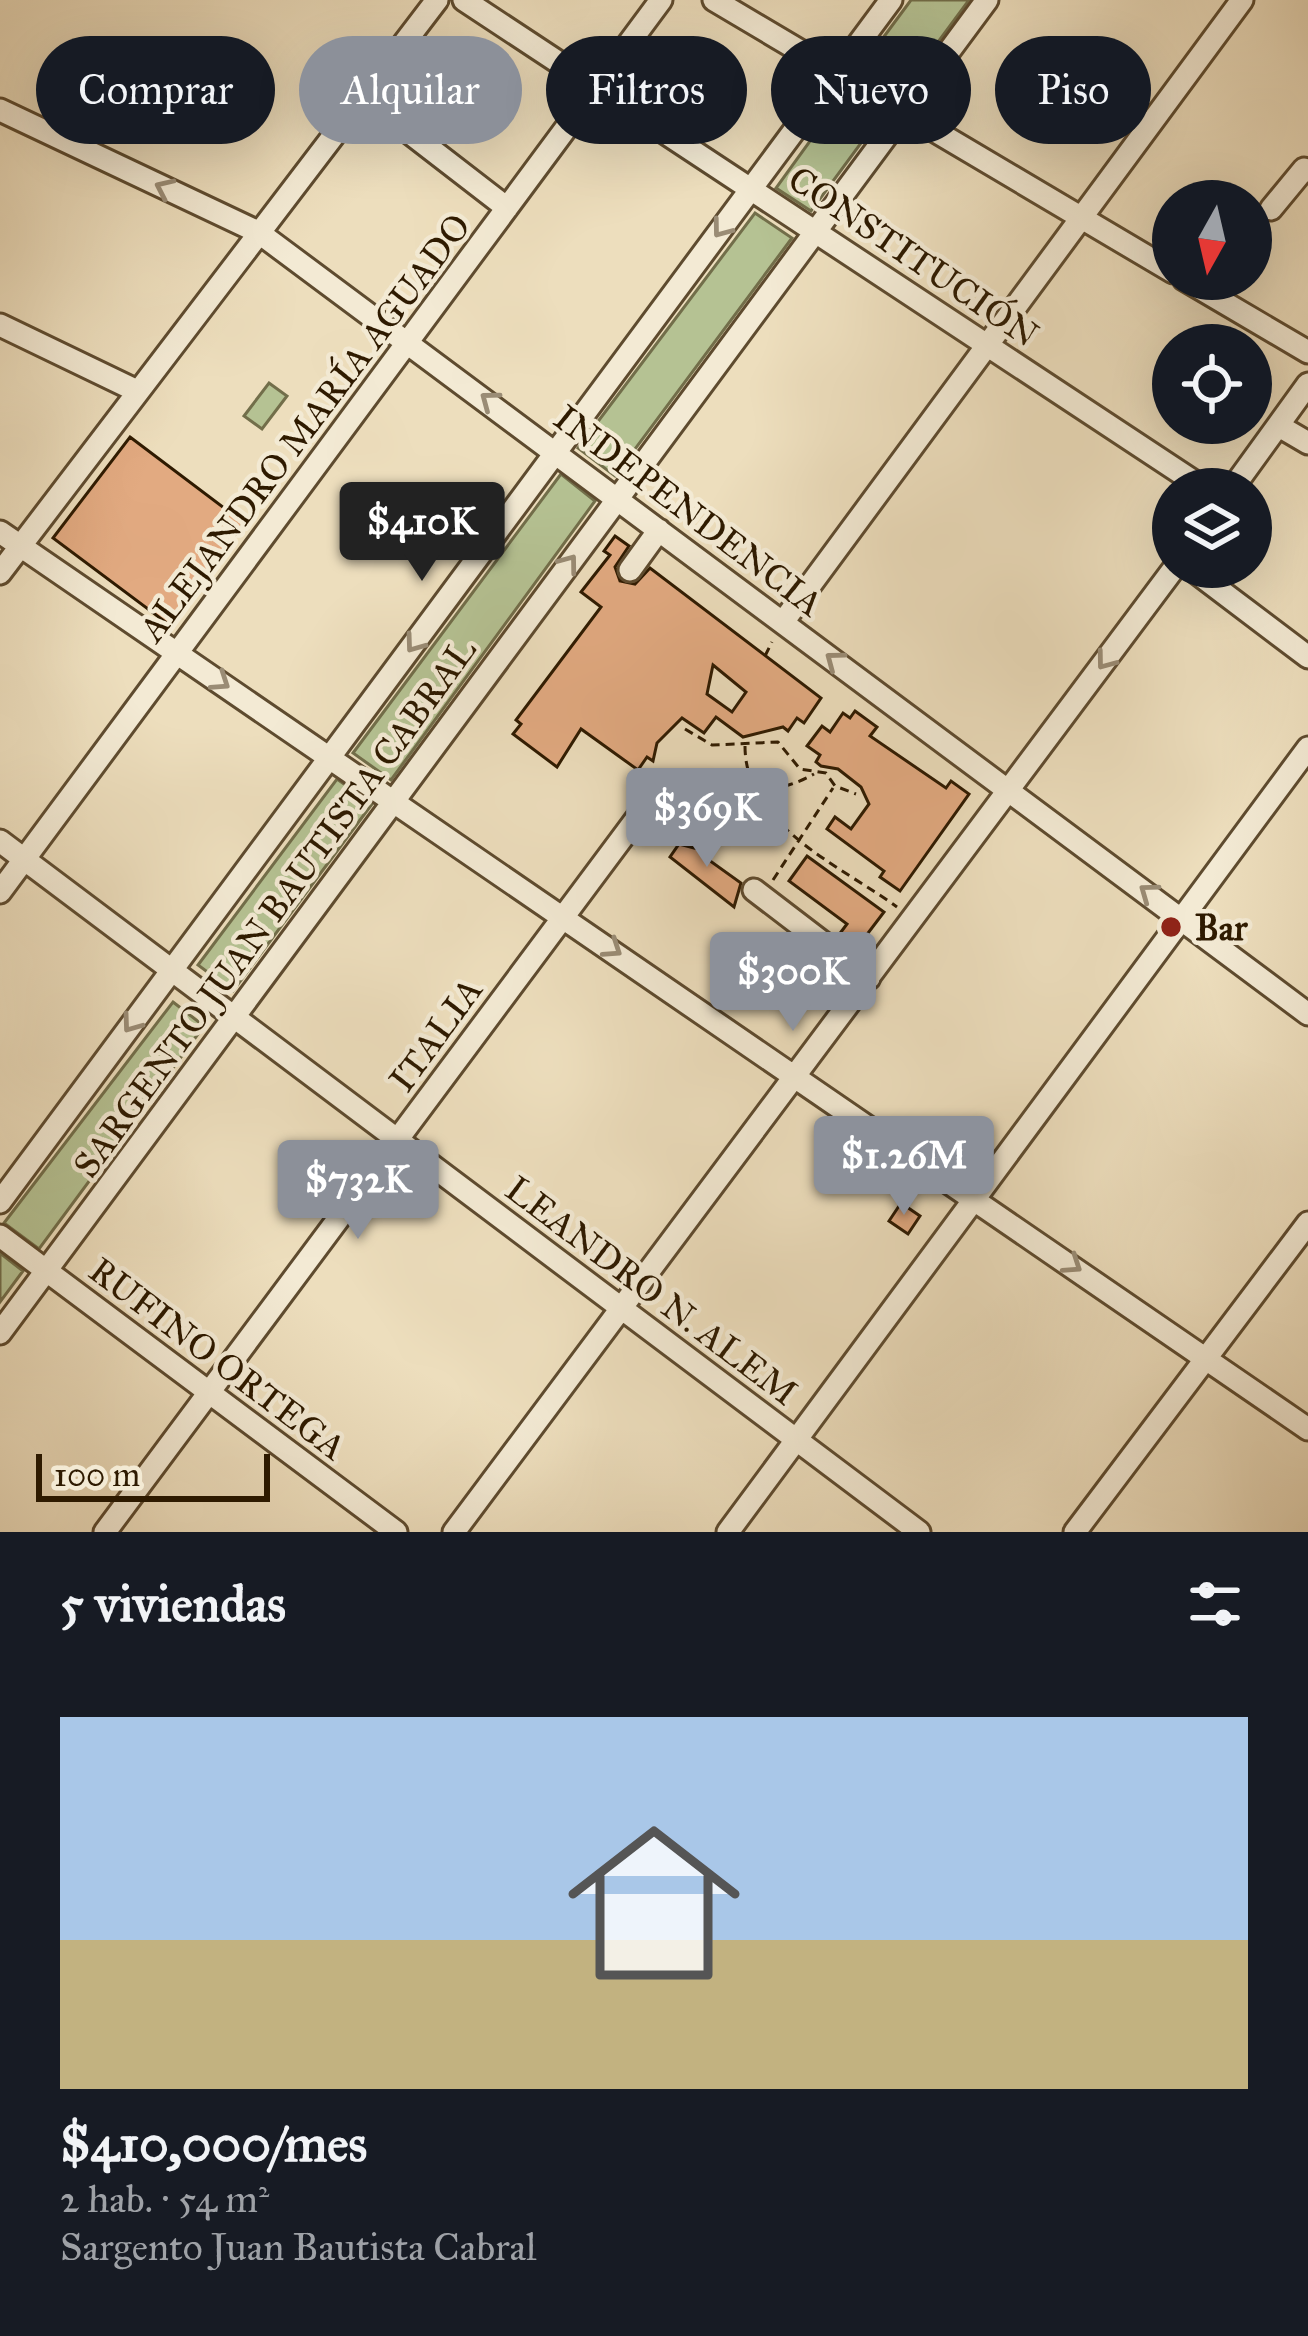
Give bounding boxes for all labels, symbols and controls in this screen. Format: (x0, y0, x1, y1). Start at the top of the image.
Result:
chip: Comprar (36, 36, 275, 144)
chip: Alquilar (299, 36, 522, 144)
chip: Filtros (546, 36, 747, 144)
chip: Nuevo (771, 36, 971, 144)
chip: Piso (995, 36, 1151, 144)
street label: CONSTITUCIÓN (780, 156, 1048, 357)
one-way arrow (155, 179, 176, 202)
north arrow (1152, 180, 1272, 300)
map controls (1152, 180, 1272, 588)
street label: ALEJANDRO MARÍA AGUADO (127, 204, 480, 652)
one-way arrow (713, 216, 735, 237)
button: locate (1152, 324, 1272, 444)
one-way arrow (481, 393, 502, 415)
street label: INDEPENDENCIA (545, 395, 831, 626)
button: layers (1152, 468, 1272, 588)
pin: $410K (338, 482, 506, 584)
text: $410K (367, 497, 477, 545)
one-way arrow (555, 555, 577, 577)
street label: SARGENTO JUAN BAUTISTA CABRAL (64, 629, 486, 1186)
one-way arrow (406, 631, 428, 652)
one-way arrow (1097, 647, 1119, 669)
one-way arrow (826, 653, 847, 675)
one-way arrow (208, 668, 230, 690)
pin: $369K (623, 768, 791, 870)
text: $369K (653, 783, 761, 831)
one-way arrow (1139, 884, 1161, 906)
place label: Bar (1195, 906, 1248, 950)
marker: Bar (1158, 914, 1184, 940)
pin: $300K (709, 932, 877, 1034)
one-way arrow (600, 935, 622, 957)
text: $300K (737, 947, 849, 995)
street label: ITALIA (380, 969, 492, 1100)
one-way arrow (124, 1011, 146, 1032)
pin: $1.26M (806, 1116, 1002, 1218)
text: $1.26M (841, 1131, 967, 1179)
pin: $732K (274, 1140, 442, 1242)
text: $732K (305, 1155, 411, 1203)
street label: LEANDRO N. ALEM (497, 1167, 806, 1415)
street label: RUFINO ORTEGA (80, 1248, 354, 1470)
one-way arrow (1059, 1251, 1081, 1273)
scale bar (36, 1448, 270, 1501)
text: 100 m (54, 1455, 140, 1495)
icon: filters (1182, 1571, 1248, 1637)
text: 5 viviendas (60, 1573, 286, 1635)
icon: home (546, 1795, 762, 2011)
text: $410,000/mes (60, 2113, 367, 2175)
text: 2 hab. · 54 m² (60, 2175, 269, 2223)
text: Sargento Juan Bautista Cabral (60, 2223, 537, 2271)

